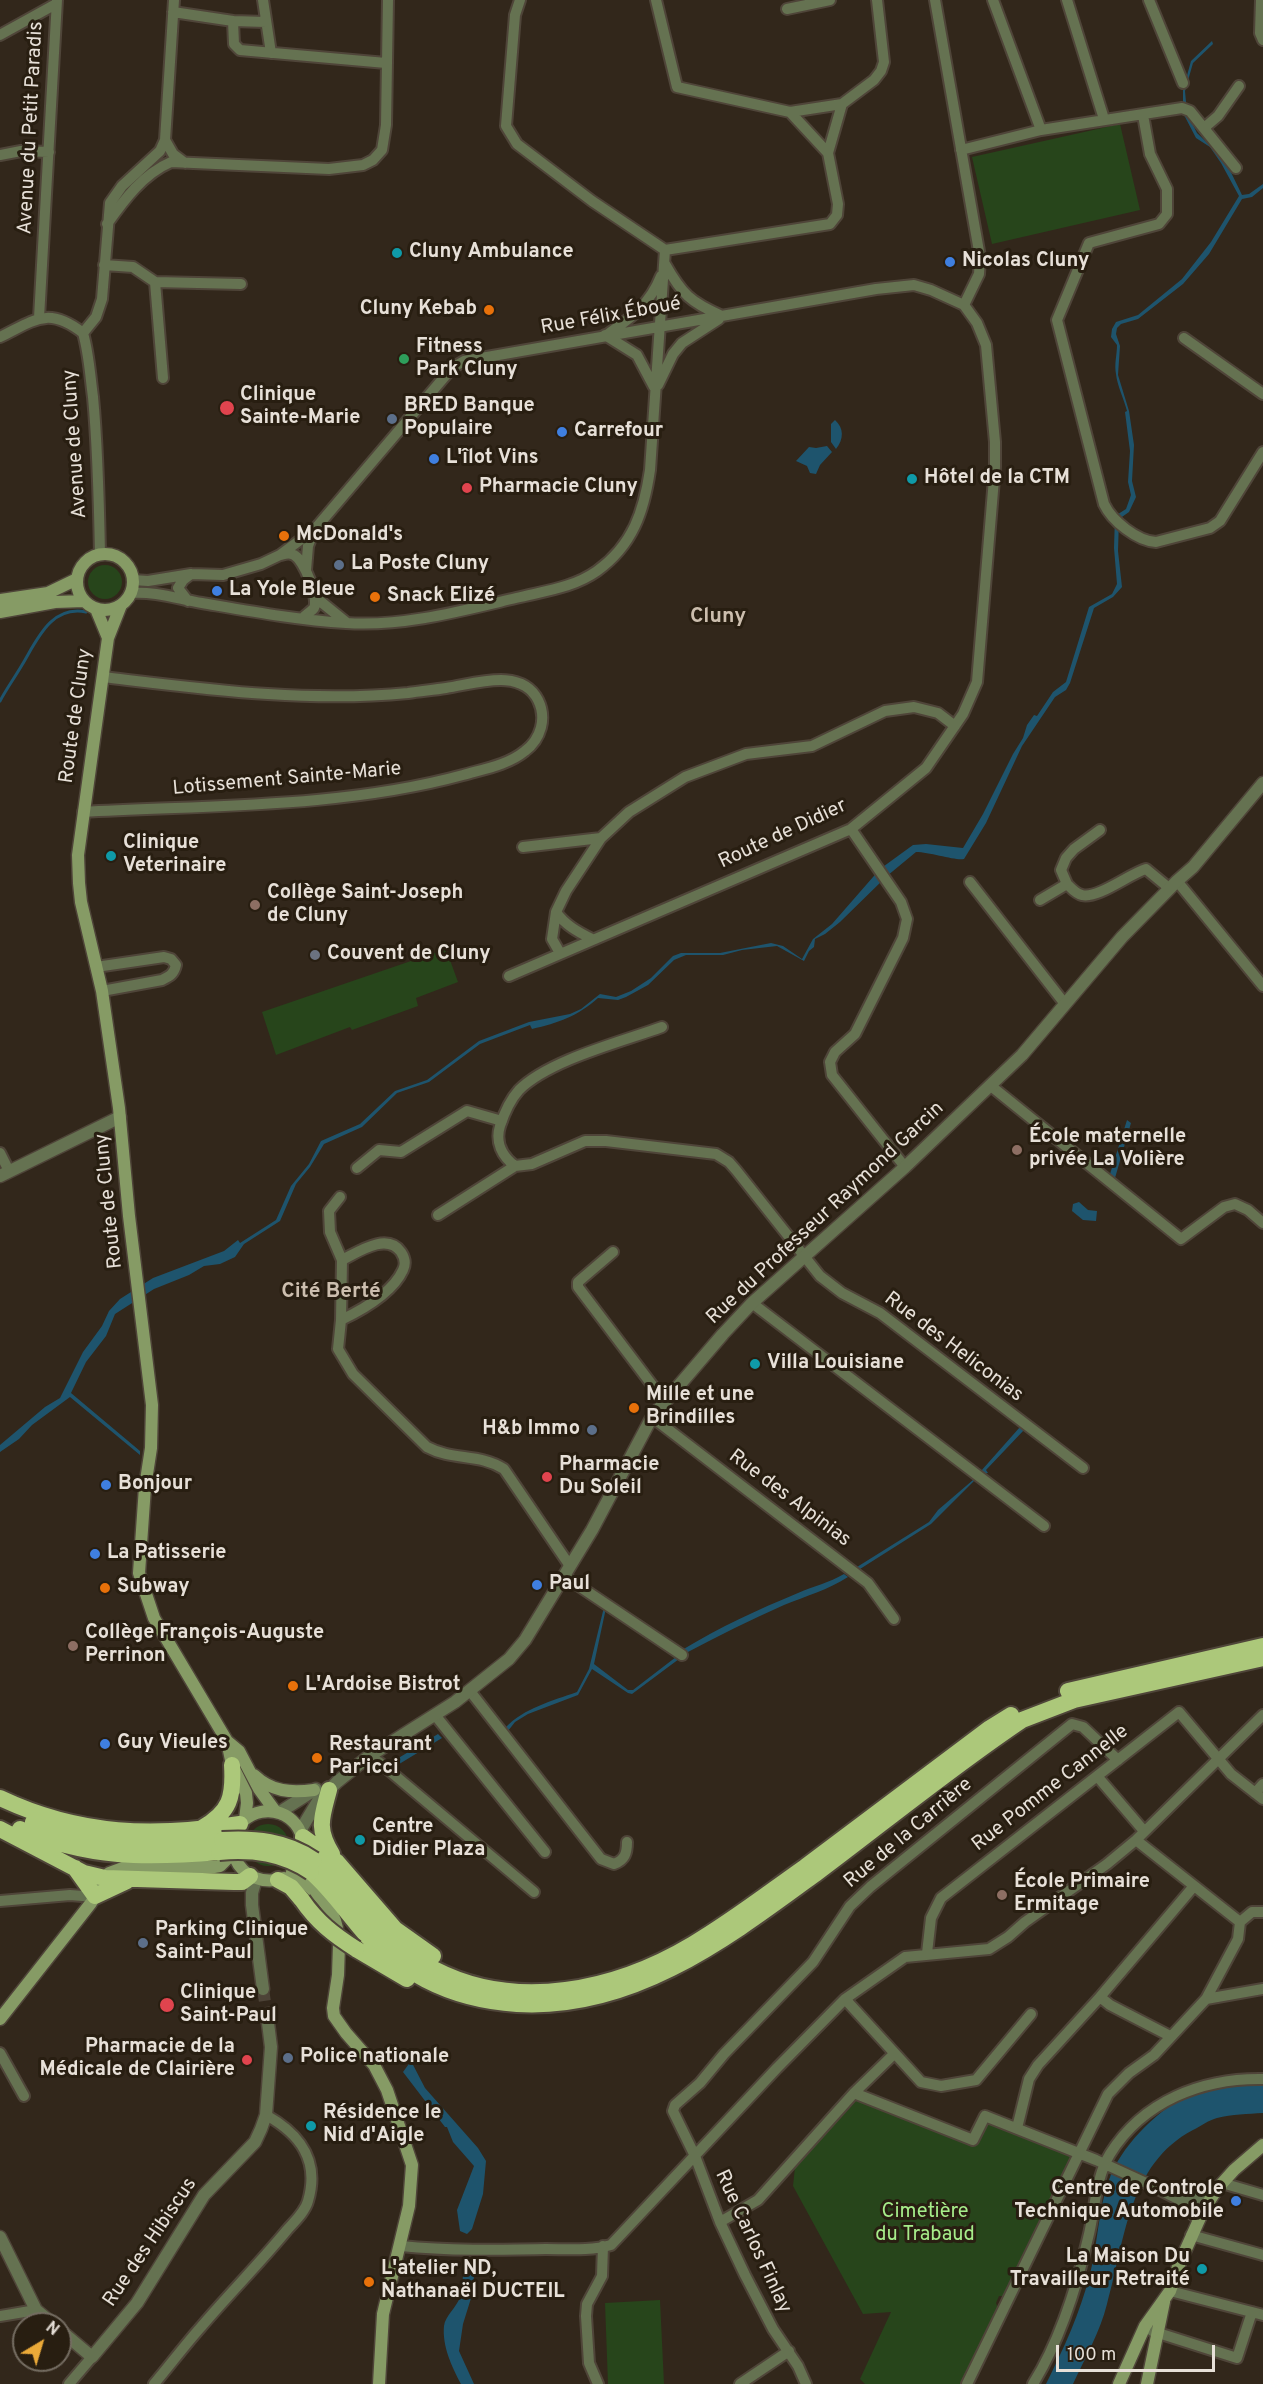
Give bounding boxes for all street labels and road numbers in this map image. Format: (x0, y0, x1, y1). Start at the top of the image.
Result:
street label: Avenue du Petit Paradis (14, 21, 50, 235)
street label: Rue Félix Éboué (539, 293, 683, 341)
street label: Avenue de Cluny (59, 369, 93, 519)
street label: Route de Cluny (56, 647, 98, 785)
street label: Lotissement Sainte-Marie (172, 758, 402, 802)
street label: Route de Didier (715, 795, 851, 875)
street label: Rue du Professeur Raymond Garcin (702, 1097, 950, 1331)
street label: Route de Cluny (91, 1132, 129, 1270)
street label: Rue des Heliconias (879, 1288, 1027, 1408)
street label: Rue des Alpinias (723, 1445, 855, 1553)
street label: Rue Pomme Cannelle (968, 1720, 1134, 1858)
street label: Rue de la Carrière (840, 1773, 978, 1895)
street label: Rue Carlos Finlay (708, 2167, 796, 2317)
street label: Rue des Hibiscus (99, 2174, 203, 2312)

